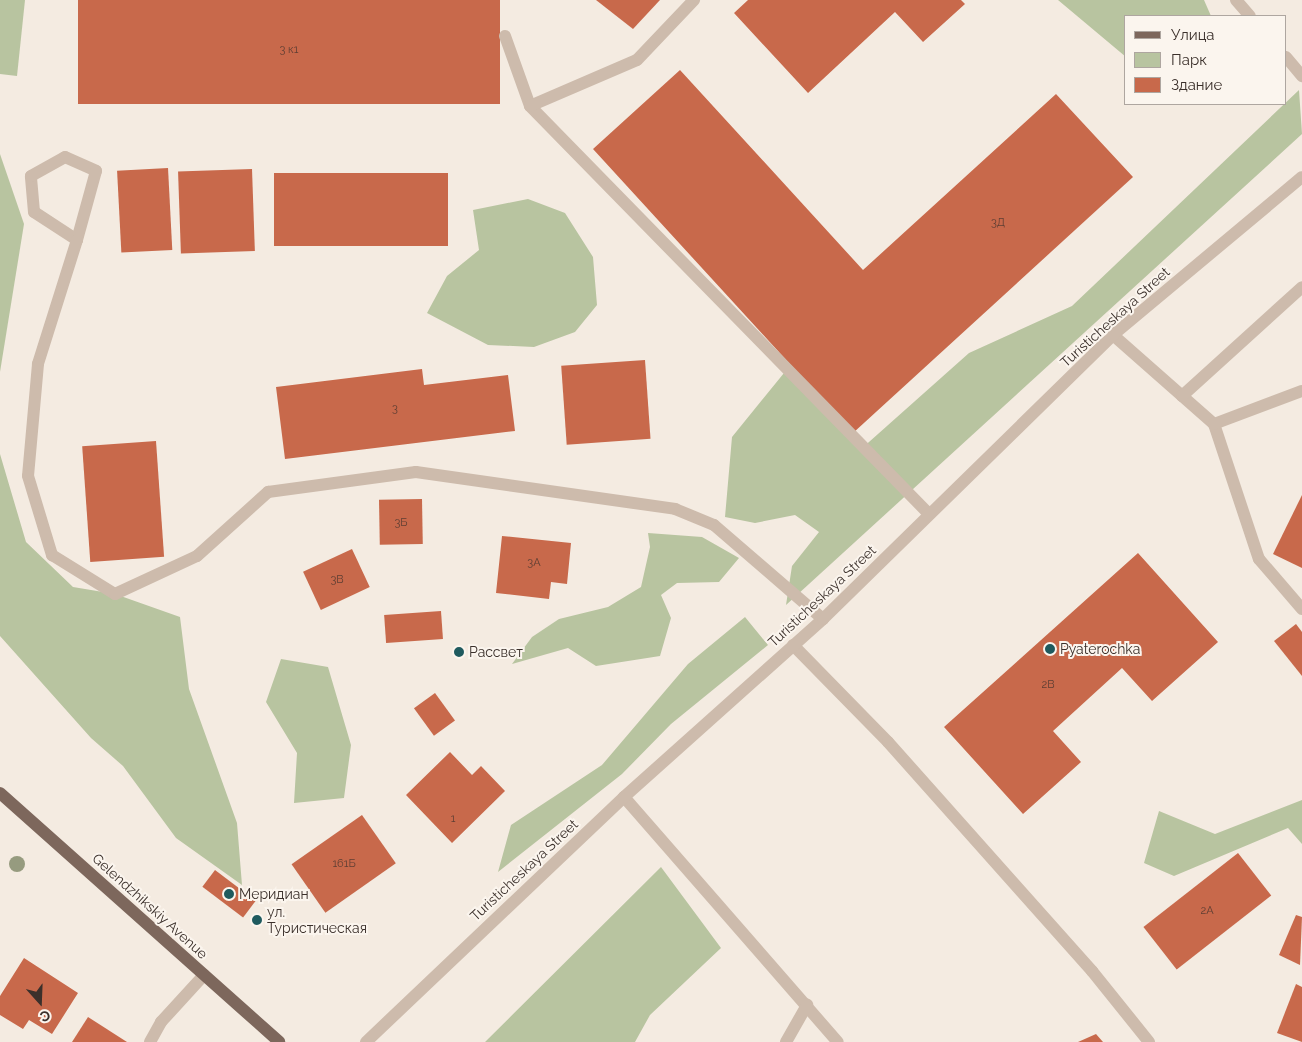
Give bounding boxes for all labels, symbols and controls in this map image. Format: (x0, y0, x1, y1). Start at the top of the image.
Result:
legend (1124, 15, 1287, 105)
text: Улица (1171, 26, 1215, 44)
house number: 3 к1 (279, 43, 299, 57)
text: Парк (1171, 51, 1207, 69)
text: Здание (1171, 76, 1222, 94)
house number: 3Д (991, 216, 1005, 230)
street label: Turisticheskaya Street (1057, 264, 1173, 370)
house number: 3 (392, 402, 398, 416)
house number: 3Б (394, 516, 408, 530)
street label: Turisticheskaya Street (765, 542, 879, 650)
house number: 3А (527, 556, 541, 570)
house number: 3В (330, 573, 344, 587)
place label: Pyaterochka (1060, 641, 1140, 657)
marker: Pyaterochka (1044, 643, 1056, 655)
place label: Рассвет (469, 644, 523, 660)
marker: Рассвет (453, 646, 465, 658)
house number: 2В (1041, 678, 1055, 692)
house number: 1 (451, 812, 455, 826)
street label: Turisticheskaya Street (467, 816, 581, 924)
street label: Gelendzhikskiy Avenue (89, 850, 211, 962)
house number: 161Б (332, 857, 356, 871)
place label: Меридиан (239, 886, 309, 902)
marker: Меридиан (223, 888, 235, 900)
place label: ул. Туристическая (267, 904, 367, 936)
house number: 2А (1200, 904, 1214, 918)
marker: ул. Туристическая (251, 914, 263, 926)
north arrow (15, 977, 65, 1027)
text: С (38, 1007, 52, 1025)

